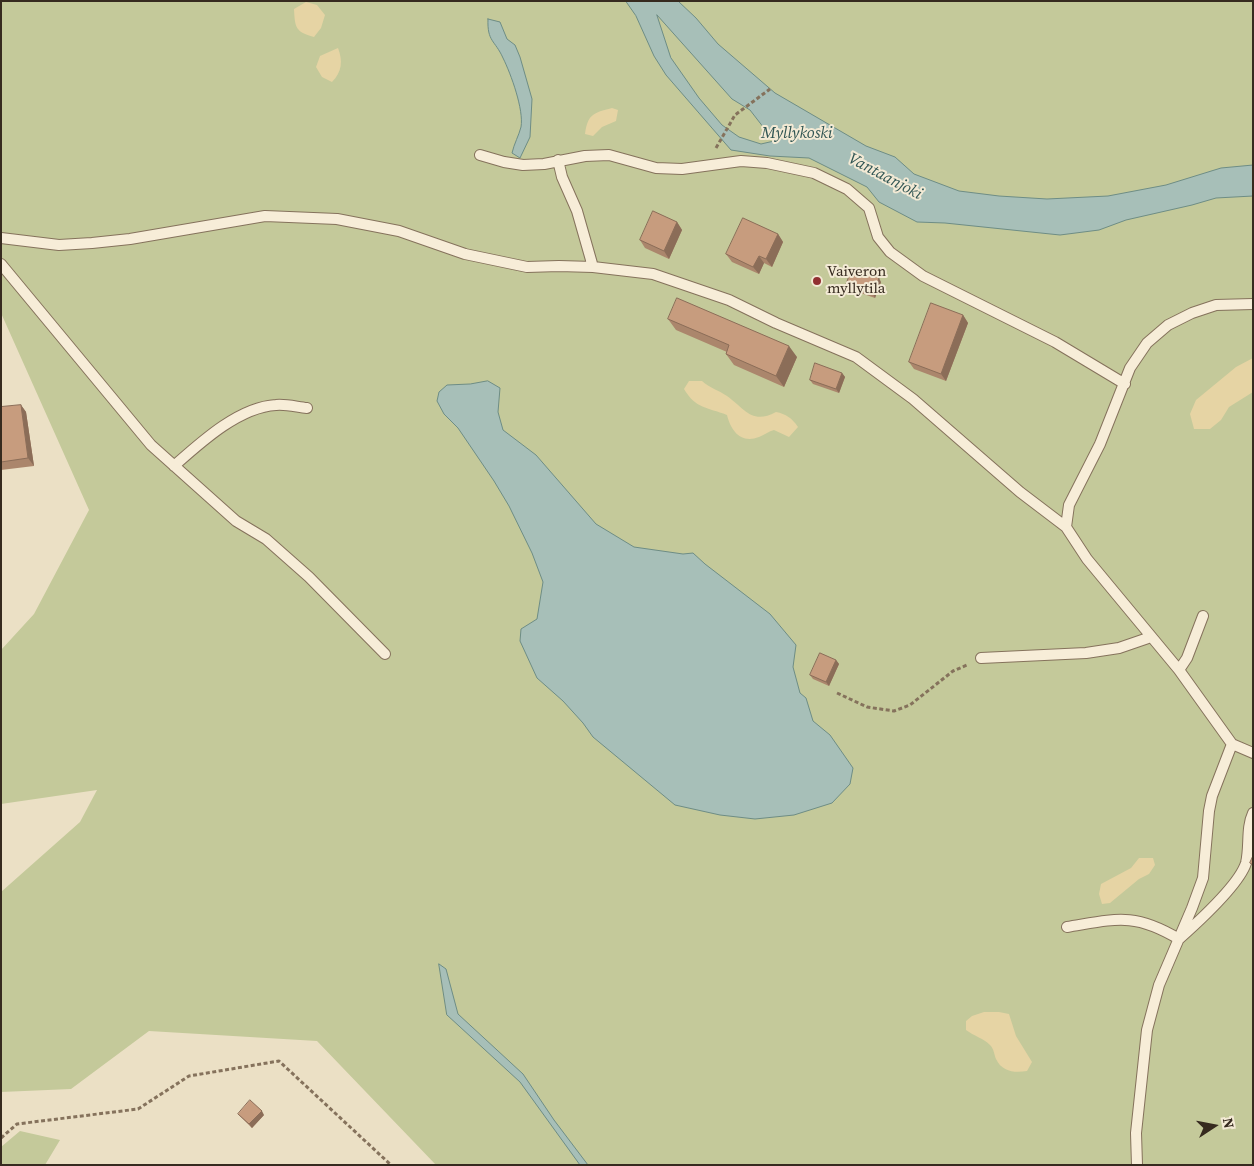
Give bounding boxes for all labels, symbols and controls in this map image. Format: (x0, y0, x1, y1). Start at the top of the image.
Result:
water label: Myllykoski (761, 124, 833, 144)
water label: Vantaanjoki (845, 150, 925, 204)
place label: Vaiveron myllytila (827, 263, 886, 298)
marker: Vaiveron myllytila (811, 275, 823, 287)
north arrow (1189, 1101, 1239, 1151)
text: N (1218, 1116, 1240, 1130)

